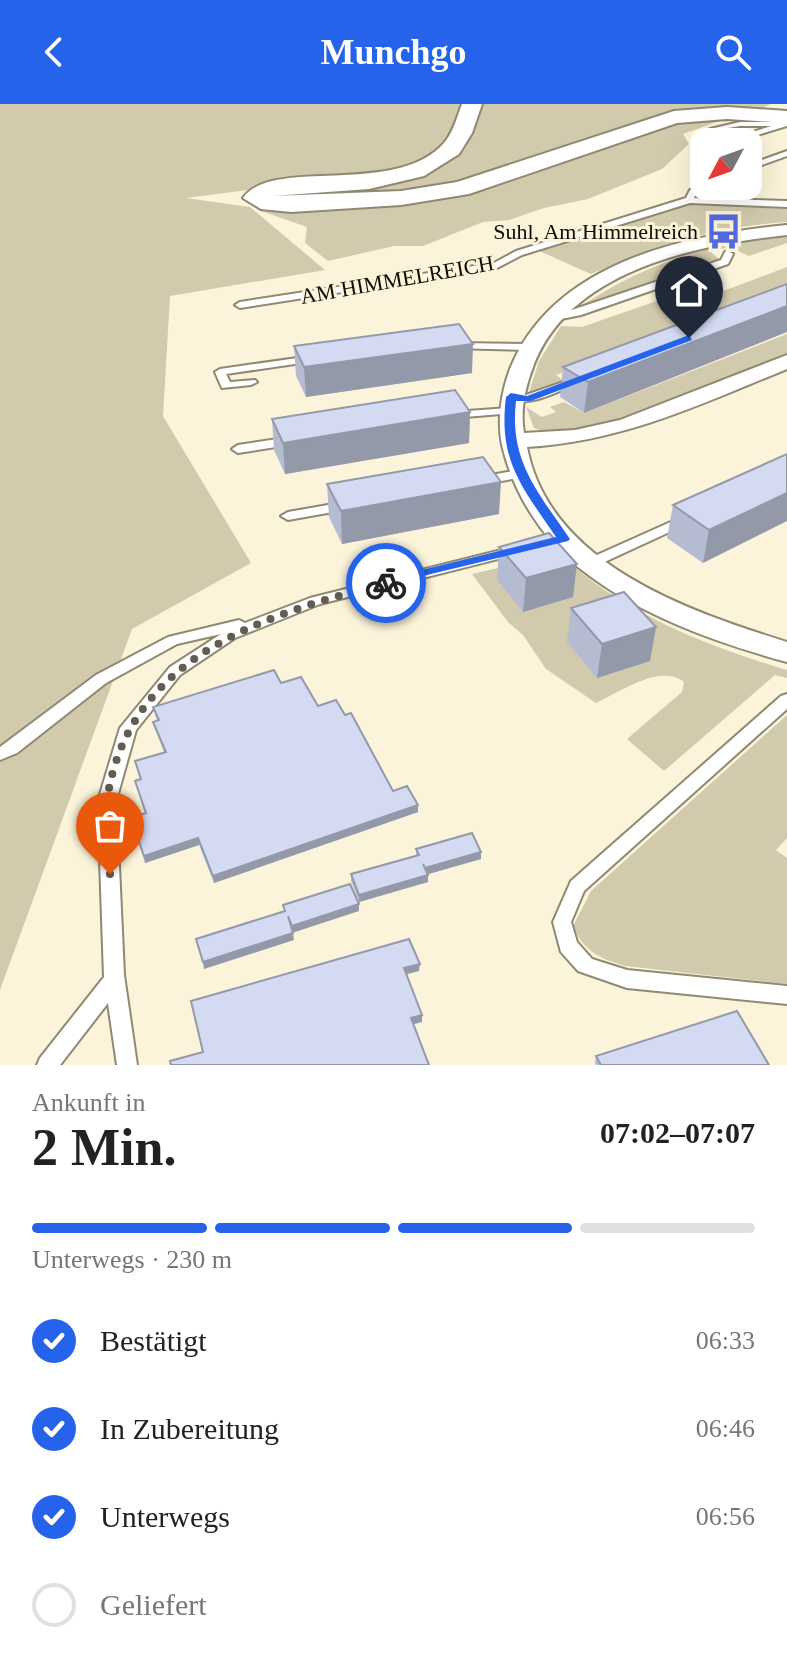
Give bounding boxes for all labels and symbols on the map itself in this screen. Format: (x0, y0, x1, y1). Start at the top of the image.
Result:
north arrow (690, 128, 762, 200)
bus stop icon: Suhl, Am Himmelreich (705, 212, 743, 250)
place label: Suhl, Am Himmelreich (493, 219, 698, 244)
street label: AM HIMMELREICH (298, 250, 496, 309)
pin (655, 256, 723, 338)
courier (346, 543, 426, 623)
pin (76, 792, 144, 874)

